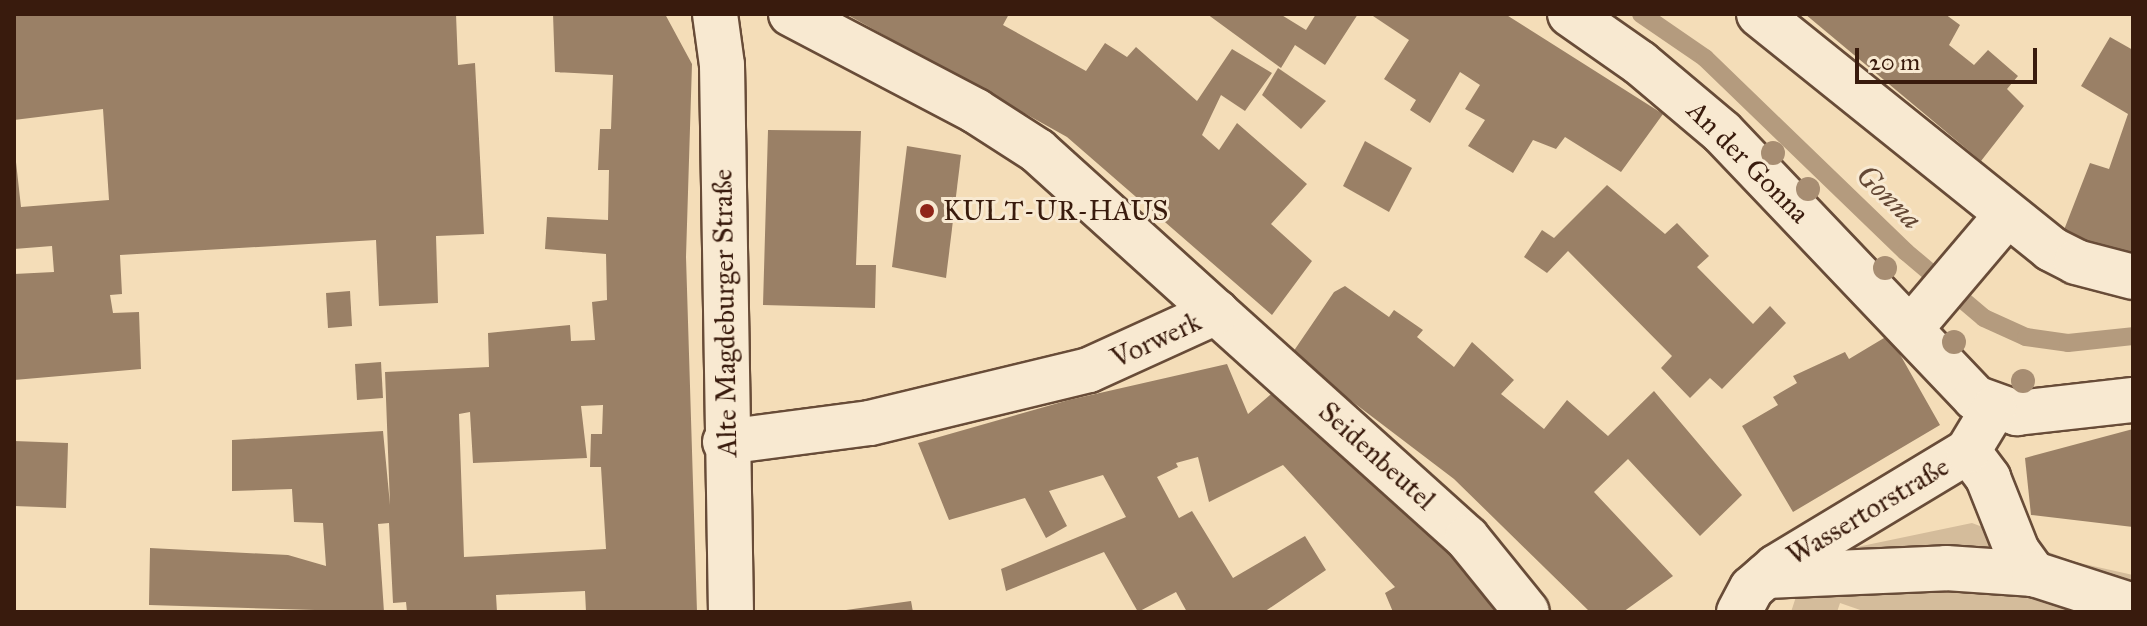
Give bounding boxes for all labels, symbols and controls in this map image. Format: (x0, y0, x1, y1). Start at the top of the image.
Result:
scale bar (1859, 32, 2041, 82)
text: 20 m (1869, 47, 1920, 77)
street label: An der Gonna (1680, 94, 1816, 230)
water label: Gonna (1849, 157, 1929, 237)
street label: Alte Magdeburger Straße (706, 169, 744, 457)
place label: KULT-UR-HAUS (943, 194, 1168, 228)
marker: KULT-UR-HAUS (918, 202, 936, 220)
street label: Vorwerk (1106, 305, 1206, 375)
street label: Seidenbeutel (1312, 395, 1442, 517)
street label: Wassertorstraße (1781, 449, 1955, 573)

